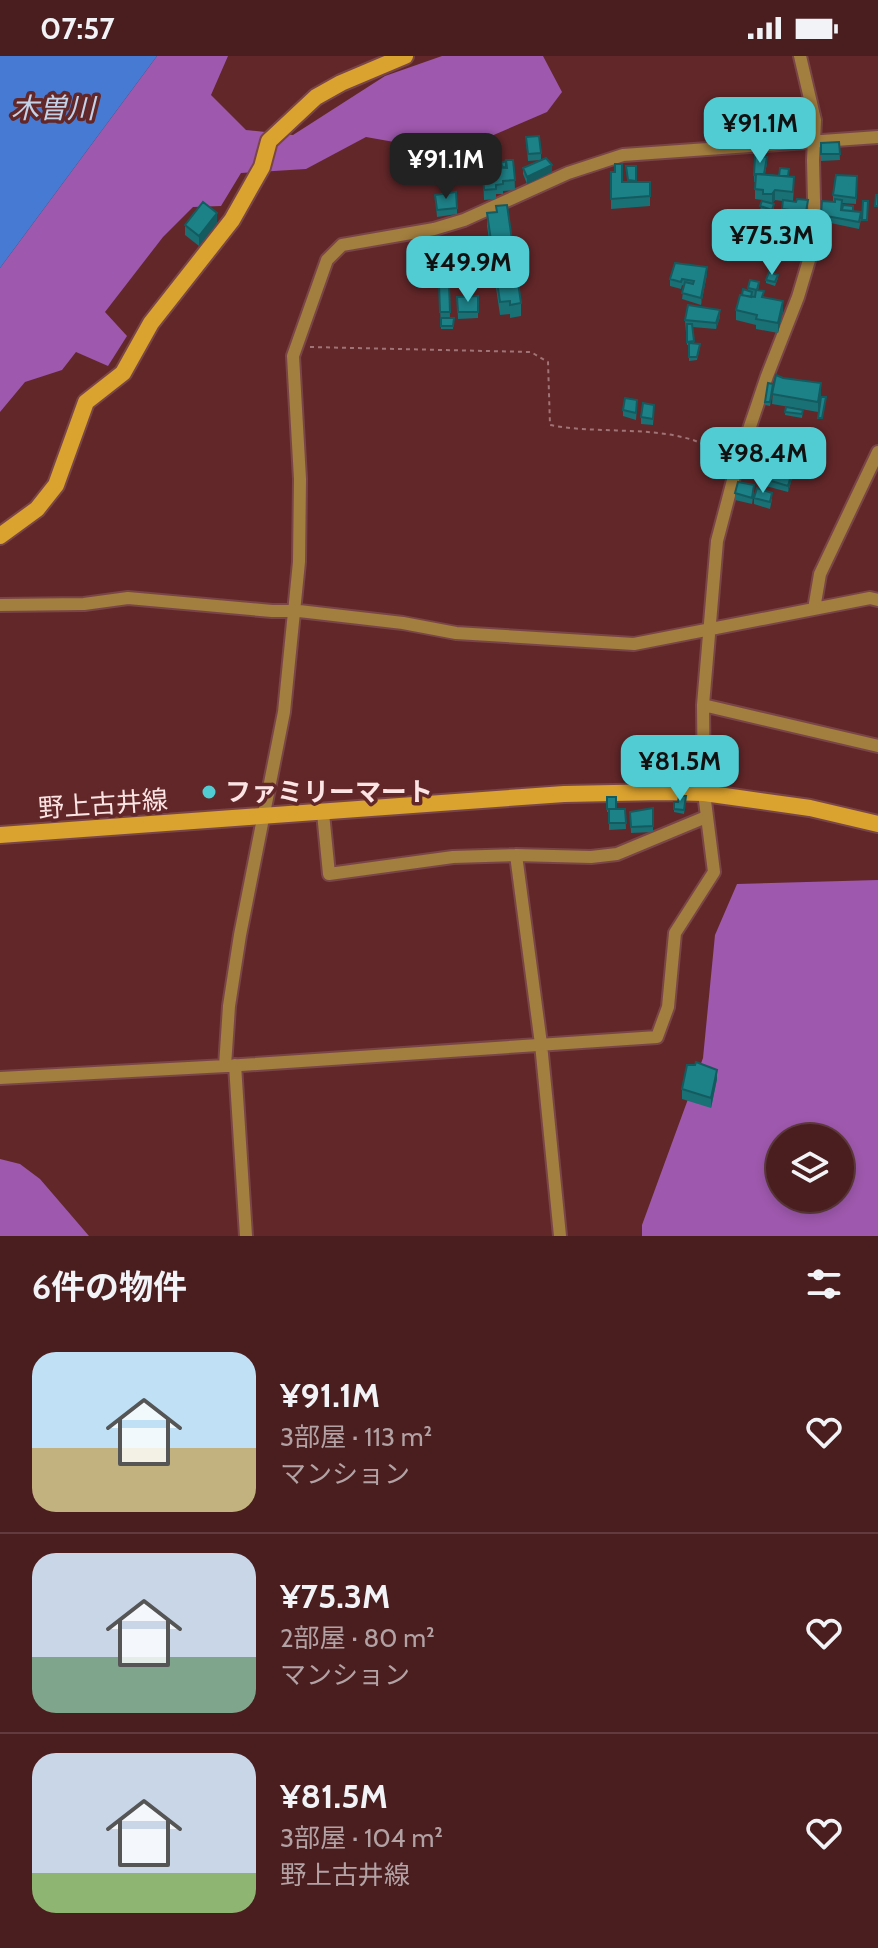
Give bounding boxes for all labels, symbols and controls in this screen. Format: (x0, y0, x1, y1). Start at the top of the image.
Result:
text: 07:57 (40, 10, 115, 47)
water label: 木曽川 (11, 91, 98, 125)
pin: ¥91.1M (695, 97, 825, 165)
text: ¥91.1M (722, 107, 798, 139)
pin: ¥91.1M (381, 133, 511, 201)
text: ¥91.1M (408, 143, 484, 175)
pin: ¥75.3M (707, 209, 837, 277)
text: ¥75.3M (730, 219, 814, 251)
pin: ¥49.9M (403, 236, 533, 304)
text: ¥49.9M (424, 246, 512, 278)
pin: ¥98.4M (698, 427, 828, 495)
text: ¥98.4M (718, 437, 808, 469)
pin: ¥81.5M (615, 735, 745, 803)
text: ¥81.5M (639, 745, 721, 777)
place label: ファミリーマート (225, 776, 433, 808)
marker: ファミリーマート (200, 783, 218, 801)
street label: 野上古井線 (37, 784, 169, 824)
map controls (766, 1124, 854, 1212)
button: layers (766, 1124, 854, 1212)
icon: filters (802, 1262, 846, 1306)
text: 6件の物件 (32, 1266, 187, 1308)
text: ¥91.1M (280, 1374, 380, 1416)
icon: home (96, 1384, 192, 1480)
icon: heart (802, 1410, 846, 1454)
text: 3部屋 · 113 m² (280, 1421, 432, 1453)
text: マンション (280, 1458, 410, 1490)
text: ¥75.3M (280, 1575, 390, 1617)
icon: home (96, 1585, 192, 1681)
icon: heart (802, 1611, 846, 1655)
text: 2部屋 · 80 m² (280, 1622, 435, 1654)
text: マンション (280, 1659, 410, 1691)
text: ¥81.5M (280, 1775, 388, 1817)
icon: home (96, 1785, 192, 1881)
icon: heart (802, 1811, 846, 1855)
text: 3部屋 · 104 m² (280, 1822, 443, 1854)
text: 野上古井線 (280, 1859, 410, 1891)

